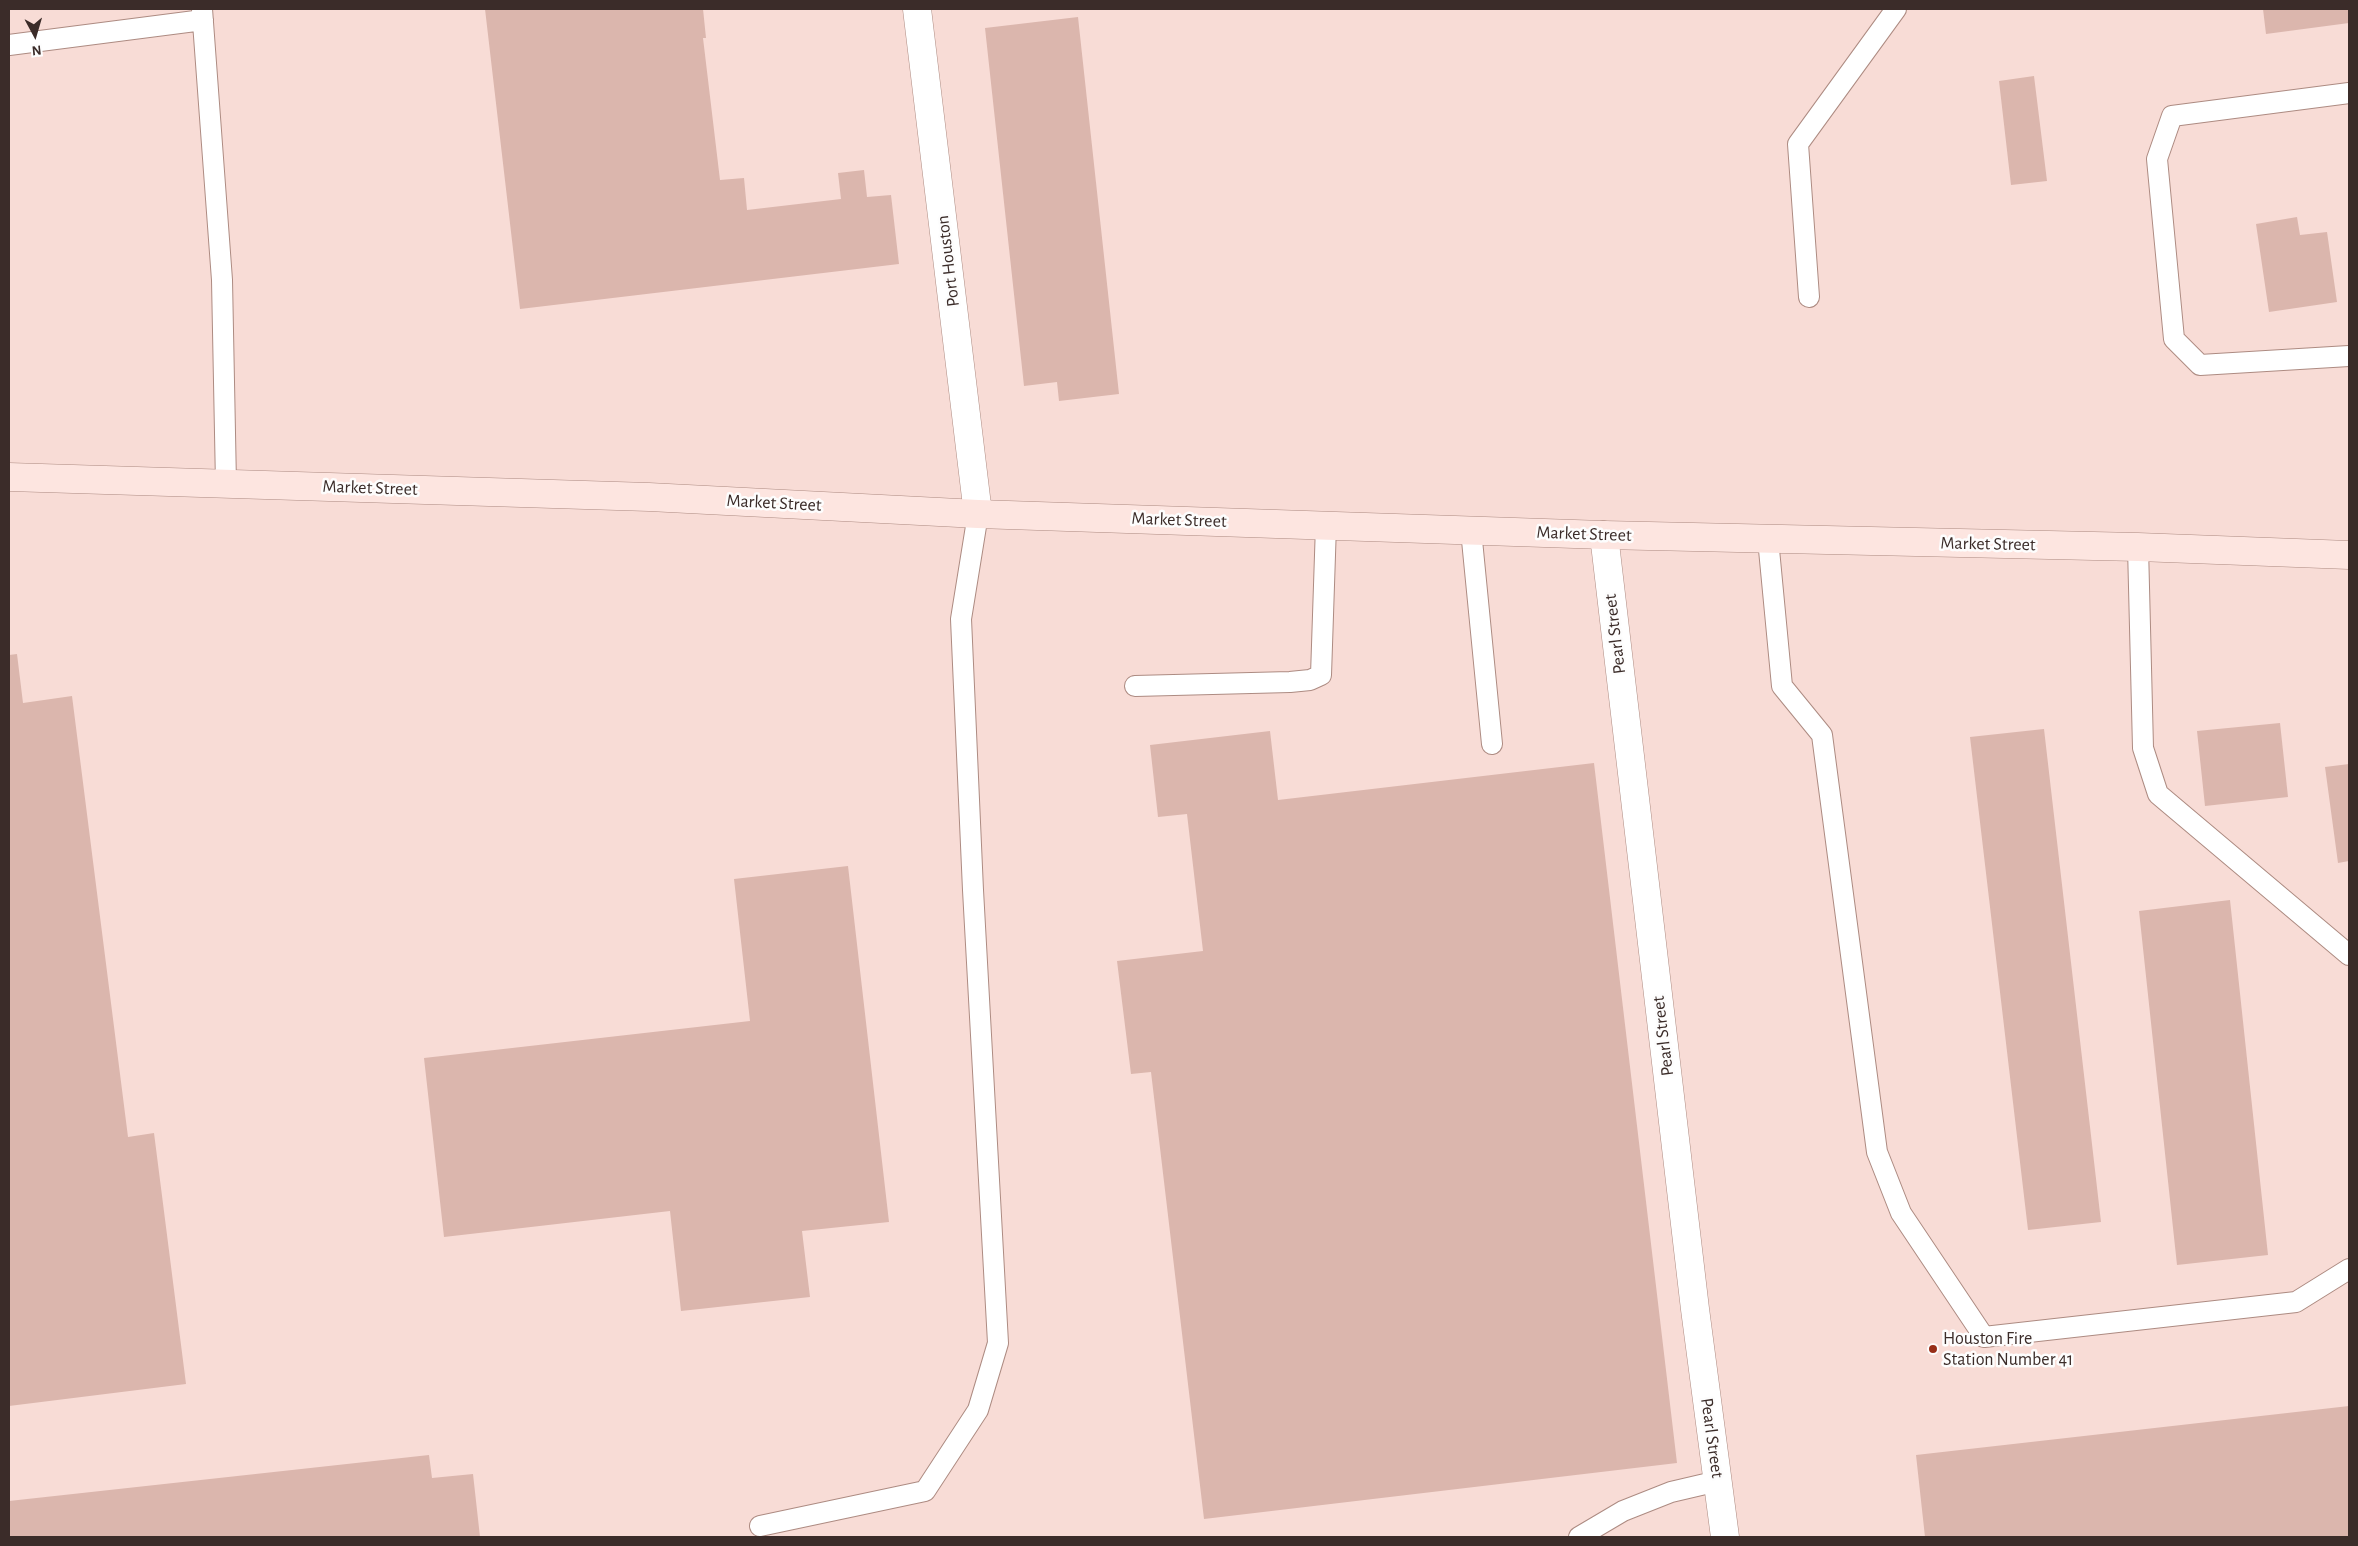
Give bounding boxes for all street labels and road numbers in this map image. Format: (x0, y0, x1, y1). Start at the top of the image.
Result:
street label: Port Houston (932, 214, 964, 308)
street label: Market Street (322, 476, 418, 500)
street label: Market Street (726, 490, 822, 516)
street label: Market Street (1131, 508, 1227, 532)
street label: Market Street (1536, 522, 1632, 546)
street label: Market Street (1940, 532, 2036, 556)
street label: Pearl Street (1599, 593, 1631, 675)
street label: Pearl Street (1647, 995, 1679, 1077)
street label: Pearl Street (1696, 1397, 1728, 1479)

